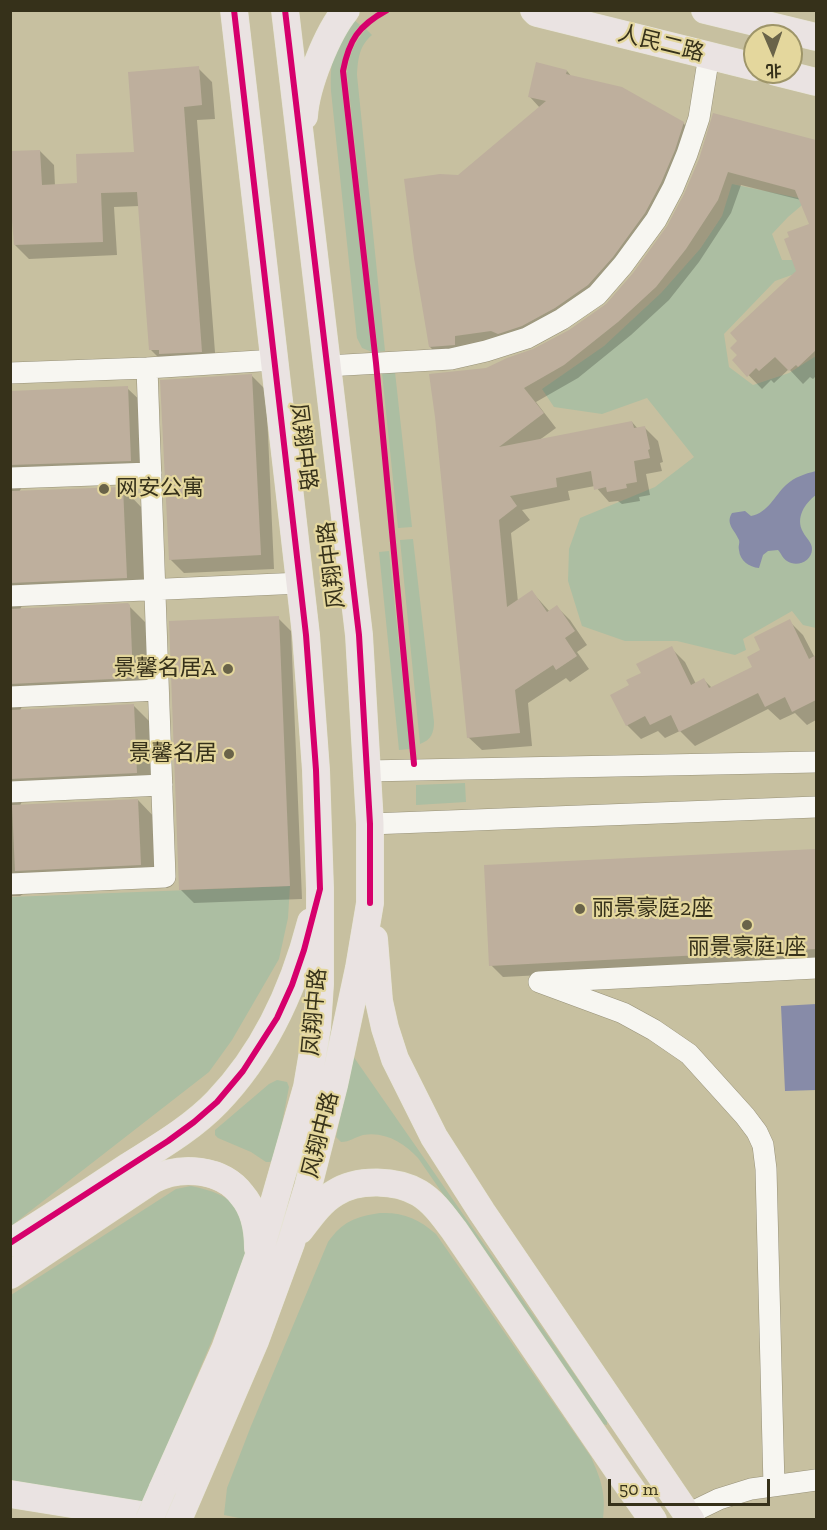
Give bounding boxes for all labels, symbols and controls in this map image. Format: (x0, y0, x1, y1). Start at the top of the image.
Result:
street label: 人民二路 (615, 21, 707, 67)
north arrow (743, 24, 803, 84)
text: 北 (765, 61, 782, 80)
street label: 凤翔中路 (285, 402, 321, 492)
place label: 网安公寓 (116, 476, 204, 502)
marker: 网安公寓 (97, 482, 111, 496)
street label: 风翔中路 (314, 520, 350, 610)
place label: 景馨名居A (114, 656, 216, 682)
marker: 景馨名居A (221, 662, 235, 676)
place label: 景馨名居 (129, 741, 217, 767)
marker: 景馨名居 (222, 747, 236, 761)
place label: 丽景豪庭2座 (592, 896, 713, 922)
marker: 丽景豪庭2座 (573, 902, 587, 916)
marker: 丽景豪庭1座 (740, 918, 754, 932)
place label: 丽景豪庭1座 (688, 935, 806, 961)
street label: 凤翔中路 (298, 967, 332, 1057)
street label: 风翔中路 (298, 1089, 344, 1181)
scale bar (611, 1467, 773, 1505)
text: 50 m (619, 1478, 658, 1500)

